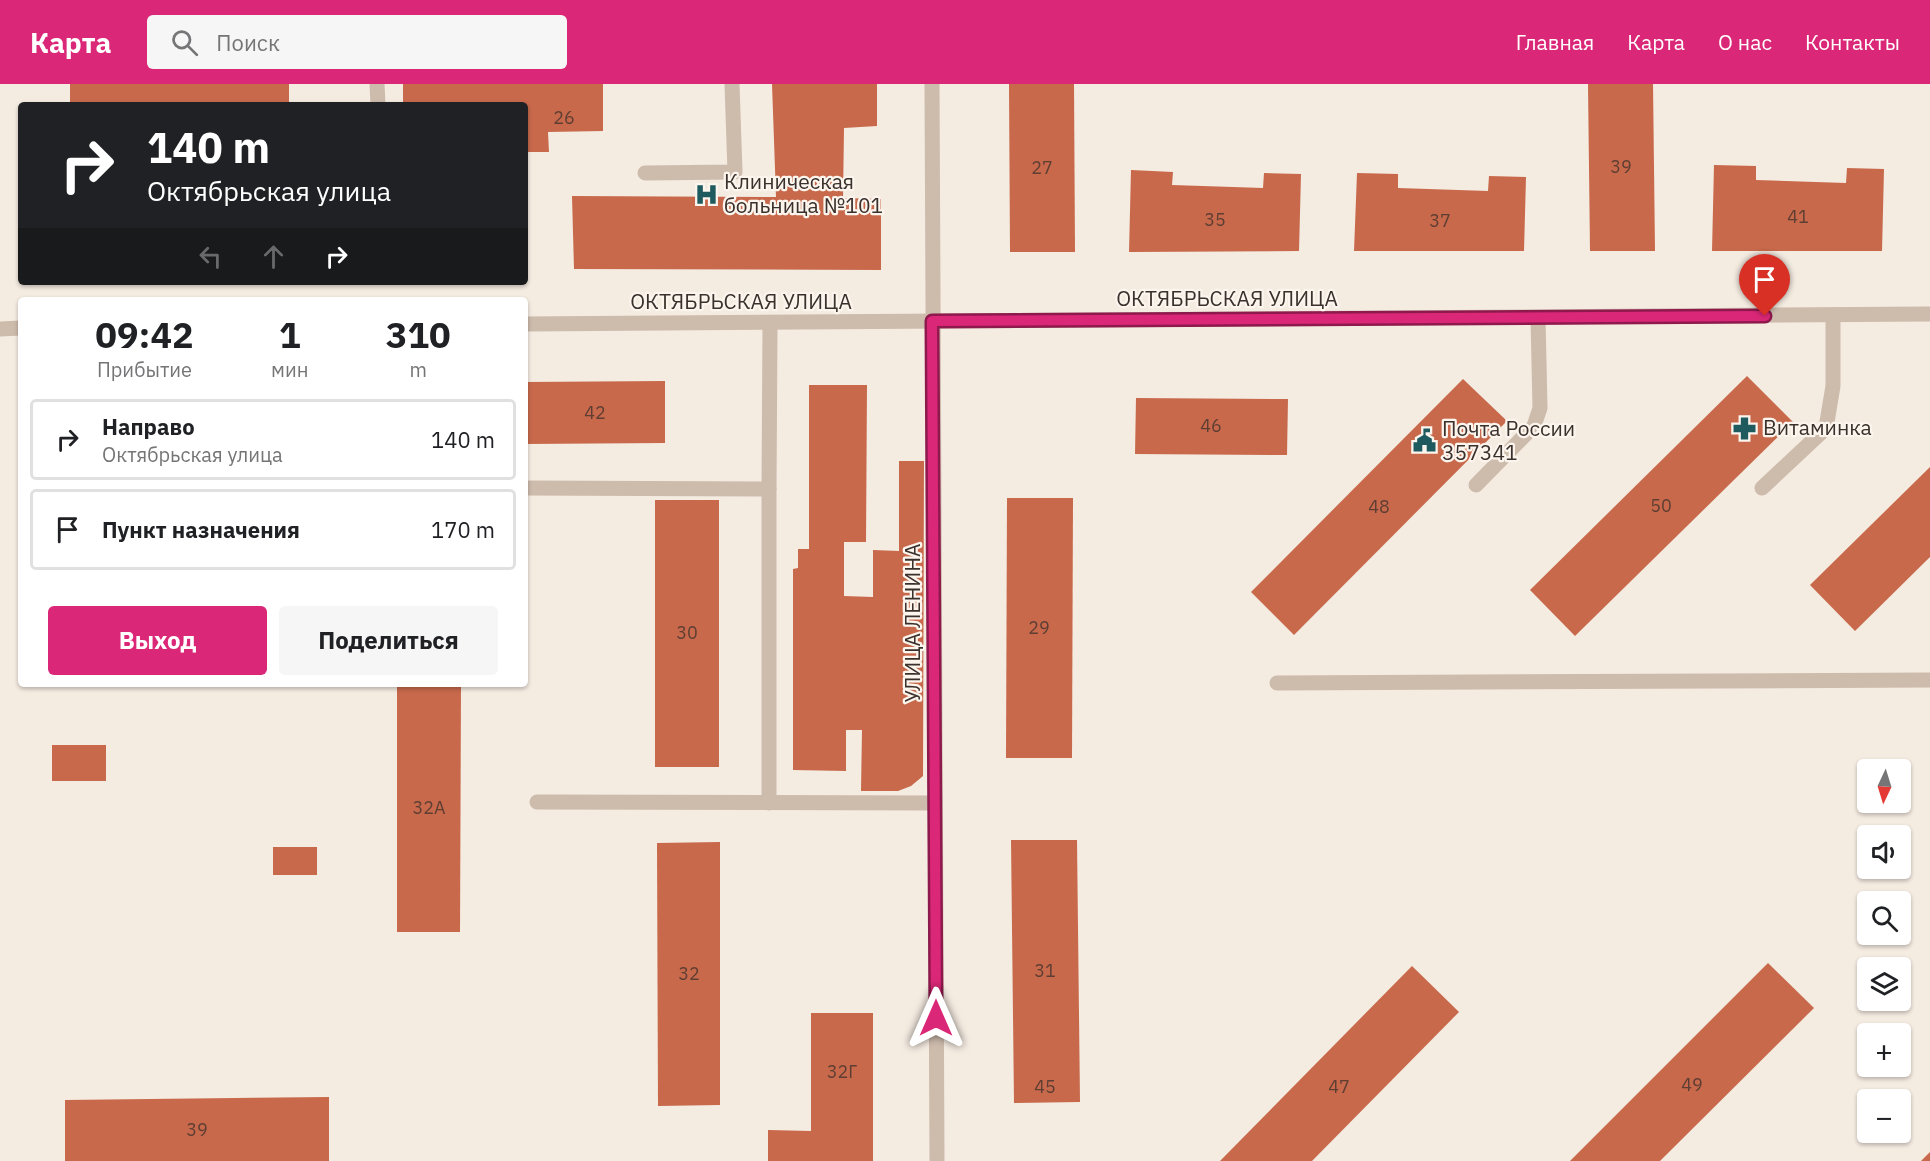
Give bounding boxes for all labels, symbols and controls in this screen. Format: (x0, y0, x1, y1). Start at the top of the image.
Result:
search box (147, 15, 567, 69)
text: Карта (30, 24, 111, 61)
icon: search (168, 26, 201, 59)
text: Поиск (216, 28, 280, 57)
text: Главная (1516, 28, 1594, 56)
text: Карта (1627, 28, 1685, 56)
text: О нас (1718, 28, 1772, 56)
text: Контакты (1805, 28, 1900, 56)
house number: 26 (553, 106, 575, 129)
text: 140 m (147, 120, 270, 175)
icon: right (48, 126, 126, 204)
house number: 39 (1610, 155, 1632, 178)
house number: 27 (1031, 156, 1053, 179)
place label: Клиническая больница №101 (724, 167, 883, 219)
text: Октябрьская улица (147, 173, 391, 208)
hospital icon: Клиническая больница №101 (693, 181, 719, 207)
house number: 41 (1787, 205, 1809, 228)
house number: 35 (1204, 208, 1226, 231)
house number: 37 (1429, 209, 1451, 232)
icon: left (194, 240, 227, 273)
icon: ahead (257, 240, 290, 273)
icon: right (320, 240, 353, 273)
pin (1739, 254, 1790, 316)
icon: arrive (1748, 263, 1781, 296)
street label: ОКТЯБРЬСКАЯ УЛИЦА (1116, 284, 1338, 312)
street label: ОКТЯБРЬСКАЯ УЛИЦА (630, 287, 852, 315)
text: 09:42 (95, 311, 194, 358)
text: 1 (279, 311, 301, 358)
text: 310 (386, 311, 451, 358)
text: Прибытие (97, 356, 192, 383)
text: мин (271, 356, 308, 383)
text: m (409, 356, 427, 383)
house number: 42 (584, 401, 606, 424)
text: Направо (102, 412, 195, 441)
place label: Витаминка (1763, 413, 1872, 441)
house number: 46 (1200, 414, 1222, 437)
place label: Почта России 357341 (1442, 414, 1575, 466)
pharmacy icon: Витаминка (1732, 415, 1758, 441)
icon: right (51, 423, 84, 456)
text: 140 m (431, 425, 495, 454)
public building icon: Почта России 357341 (1411, 428, 1437, 454)
text: Октябрьская улица (102, 441, 283, 468)
house number: 50 (1650, 494, 1672, 517)
house number: 48 (1368, 495, 1390, 518)
icon: arrive (51, 513, 84, 546)
text: Пункт назначения (102, 515, 300, 544)
text: 170 m (431, 515, 495, 544)
street label: УЛИЦА ЛЕНИНА (898, 543, 926, 703)
button: Выход (48, 606, 267, 675)
button: Поделиться (279, 606, 498, 675)
house number: 29 (1028, 616, 1050, 639)
house number: 30 (676, 621, 698, 644)
north arrow (1857, 759, 1911, 813)
map controls (1857, 759, 1911, 1143)
house number: 32А (412, 796, 446, 819)
button: sound (1857, 825, 1911, 879)
button: search (1857, 891, 1911, 945)
button: layers (1857, 957, 1911, 1011)
house number: 31 (1034, 959, 1056, 982)
house number: 32 (678, 962, 700, 985)
position arrow (904, 986, 968, 1050)
button: + (1857, 1023, 1911, 1077)
house number: 32Г (827, 1060, 857, 1083)
house number: 49 (1681, 1073, 1703, 1096)
house number: 45 (1034, 1075, 1056, 1098)
house number: 47 (1328, 1075, 1350, 1098)
button: − (1857, 1089, 1911, 1143)
house number: 39 (186, 1118, 208, 1141)

